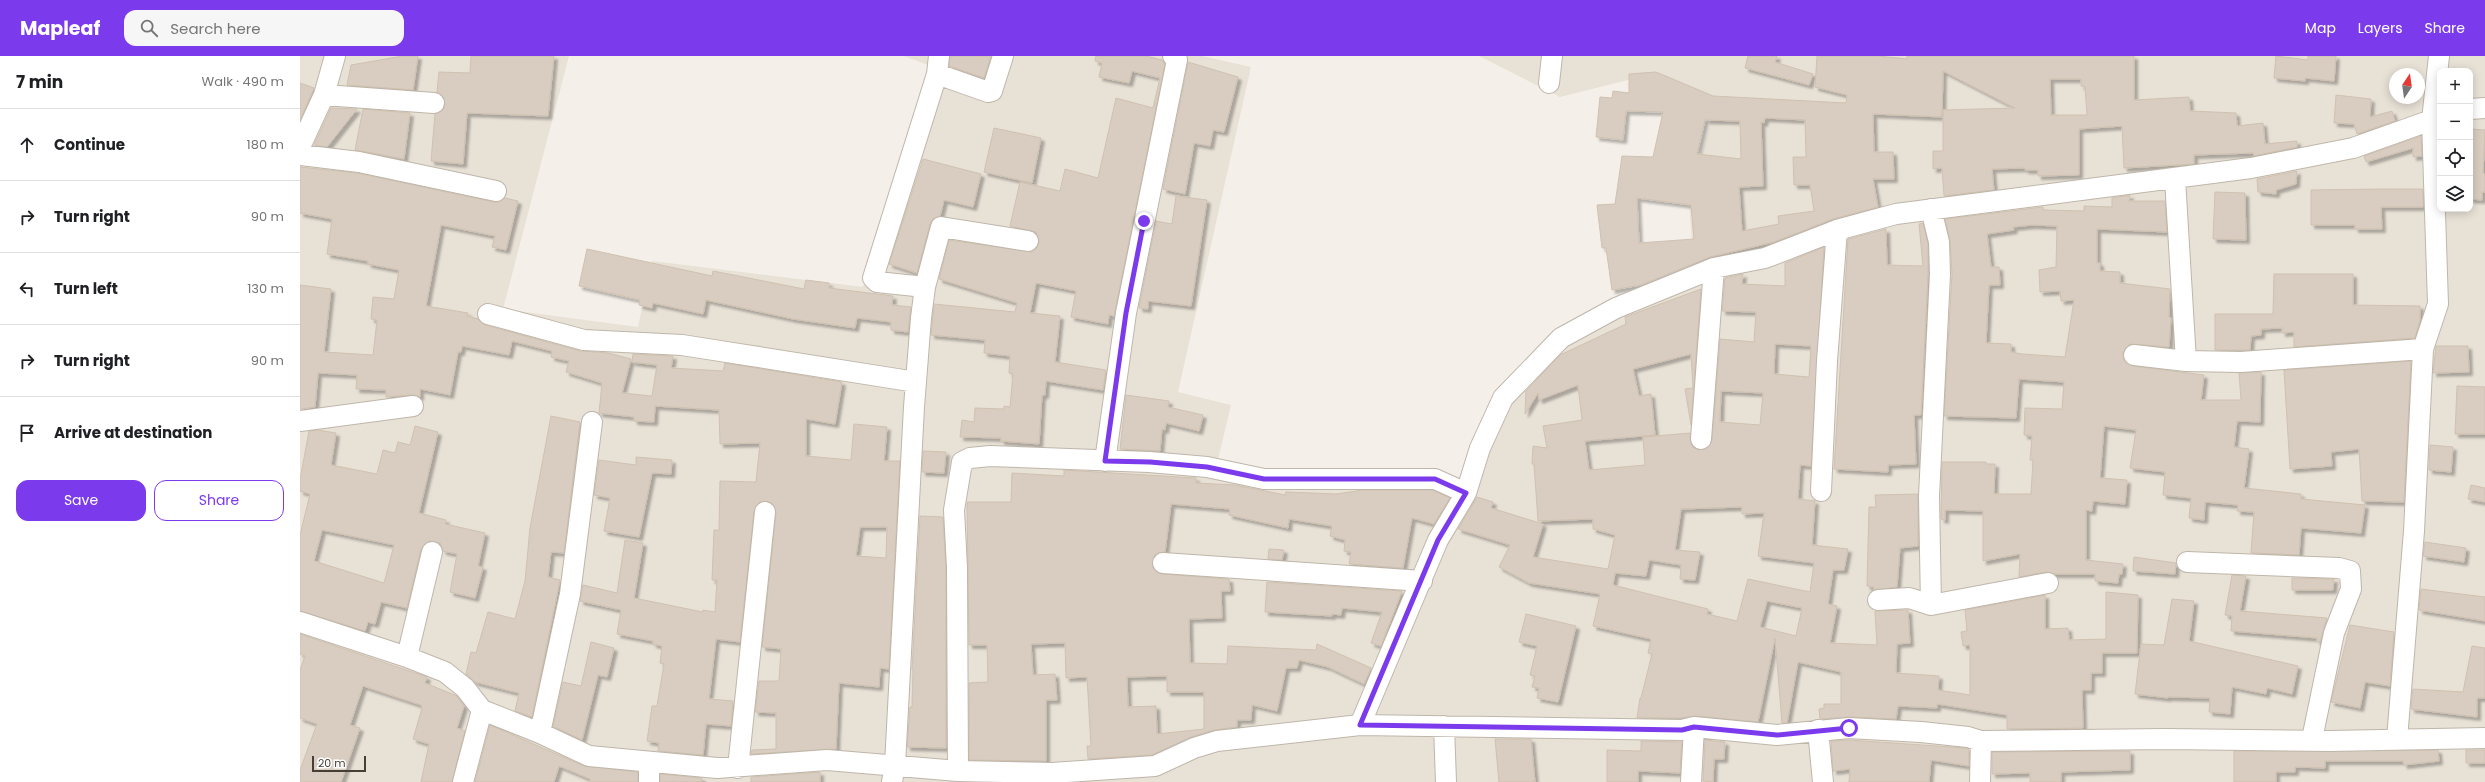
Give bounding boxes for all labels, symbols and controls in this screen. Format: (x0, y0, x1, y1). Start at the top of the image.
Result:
search box (124, 10, 404, 46)
text: Mapleaf (20, 15, 100, 42)
icon: search (138, 17, 160, 39)
text: Search here (170, 18, 261, 39)
text: Map (2305, 18, 2336, 38)
text: Layers (2358, 18, 2402, 38)
text: Share (2424, 18, 2465, 38)
north arrow (2389, 68, 2425, 104)
map controls (2437, 68, 2473, 212)
button: + (2437, 68, 2473, 104)
text: 7 min (16, 70, 63, 94)
text: Walk · 490 m (202, 72, 284, 91)
button: − (2437, 104, 2473, 140)
icon: ahead (16, 134, 38, 156)
text: Continue (54, 134, 125, 155)
text: 180 m (247, 135, 284, 154)
button: locate (2437, 140, 2473, 176)
button: layers (2437, 176, 2473, 212)
icon: right (16, 206, 38, 228)
text: Turn right (54, 206, 130, 227)
text: 90 m (251, 207, 284, 226)
route end (1135, 212, 1153, 230)
icon: left (16, 278, 38, 300)
text: Turn left (54, 278, 118, 299)
text: 130 m (247, 279, 284, 298)
icon: right (16, 350, 38, 372)
text: Turn right (54, 350, 130, 371)
text: 90 m (251, 351, 284, 370)
icon: arrive (16, 422, 38, 444)
text: Arrive at destination (54, 422, 212, 443)
button: Save (16, 480, 146, 521)
button: Share (154, 480, 284, 521)
route start (1840, 719, 1858, 737)
scale bar (312, 754, 366, 773)
text: 20 m (318, 755, 346, 771)

